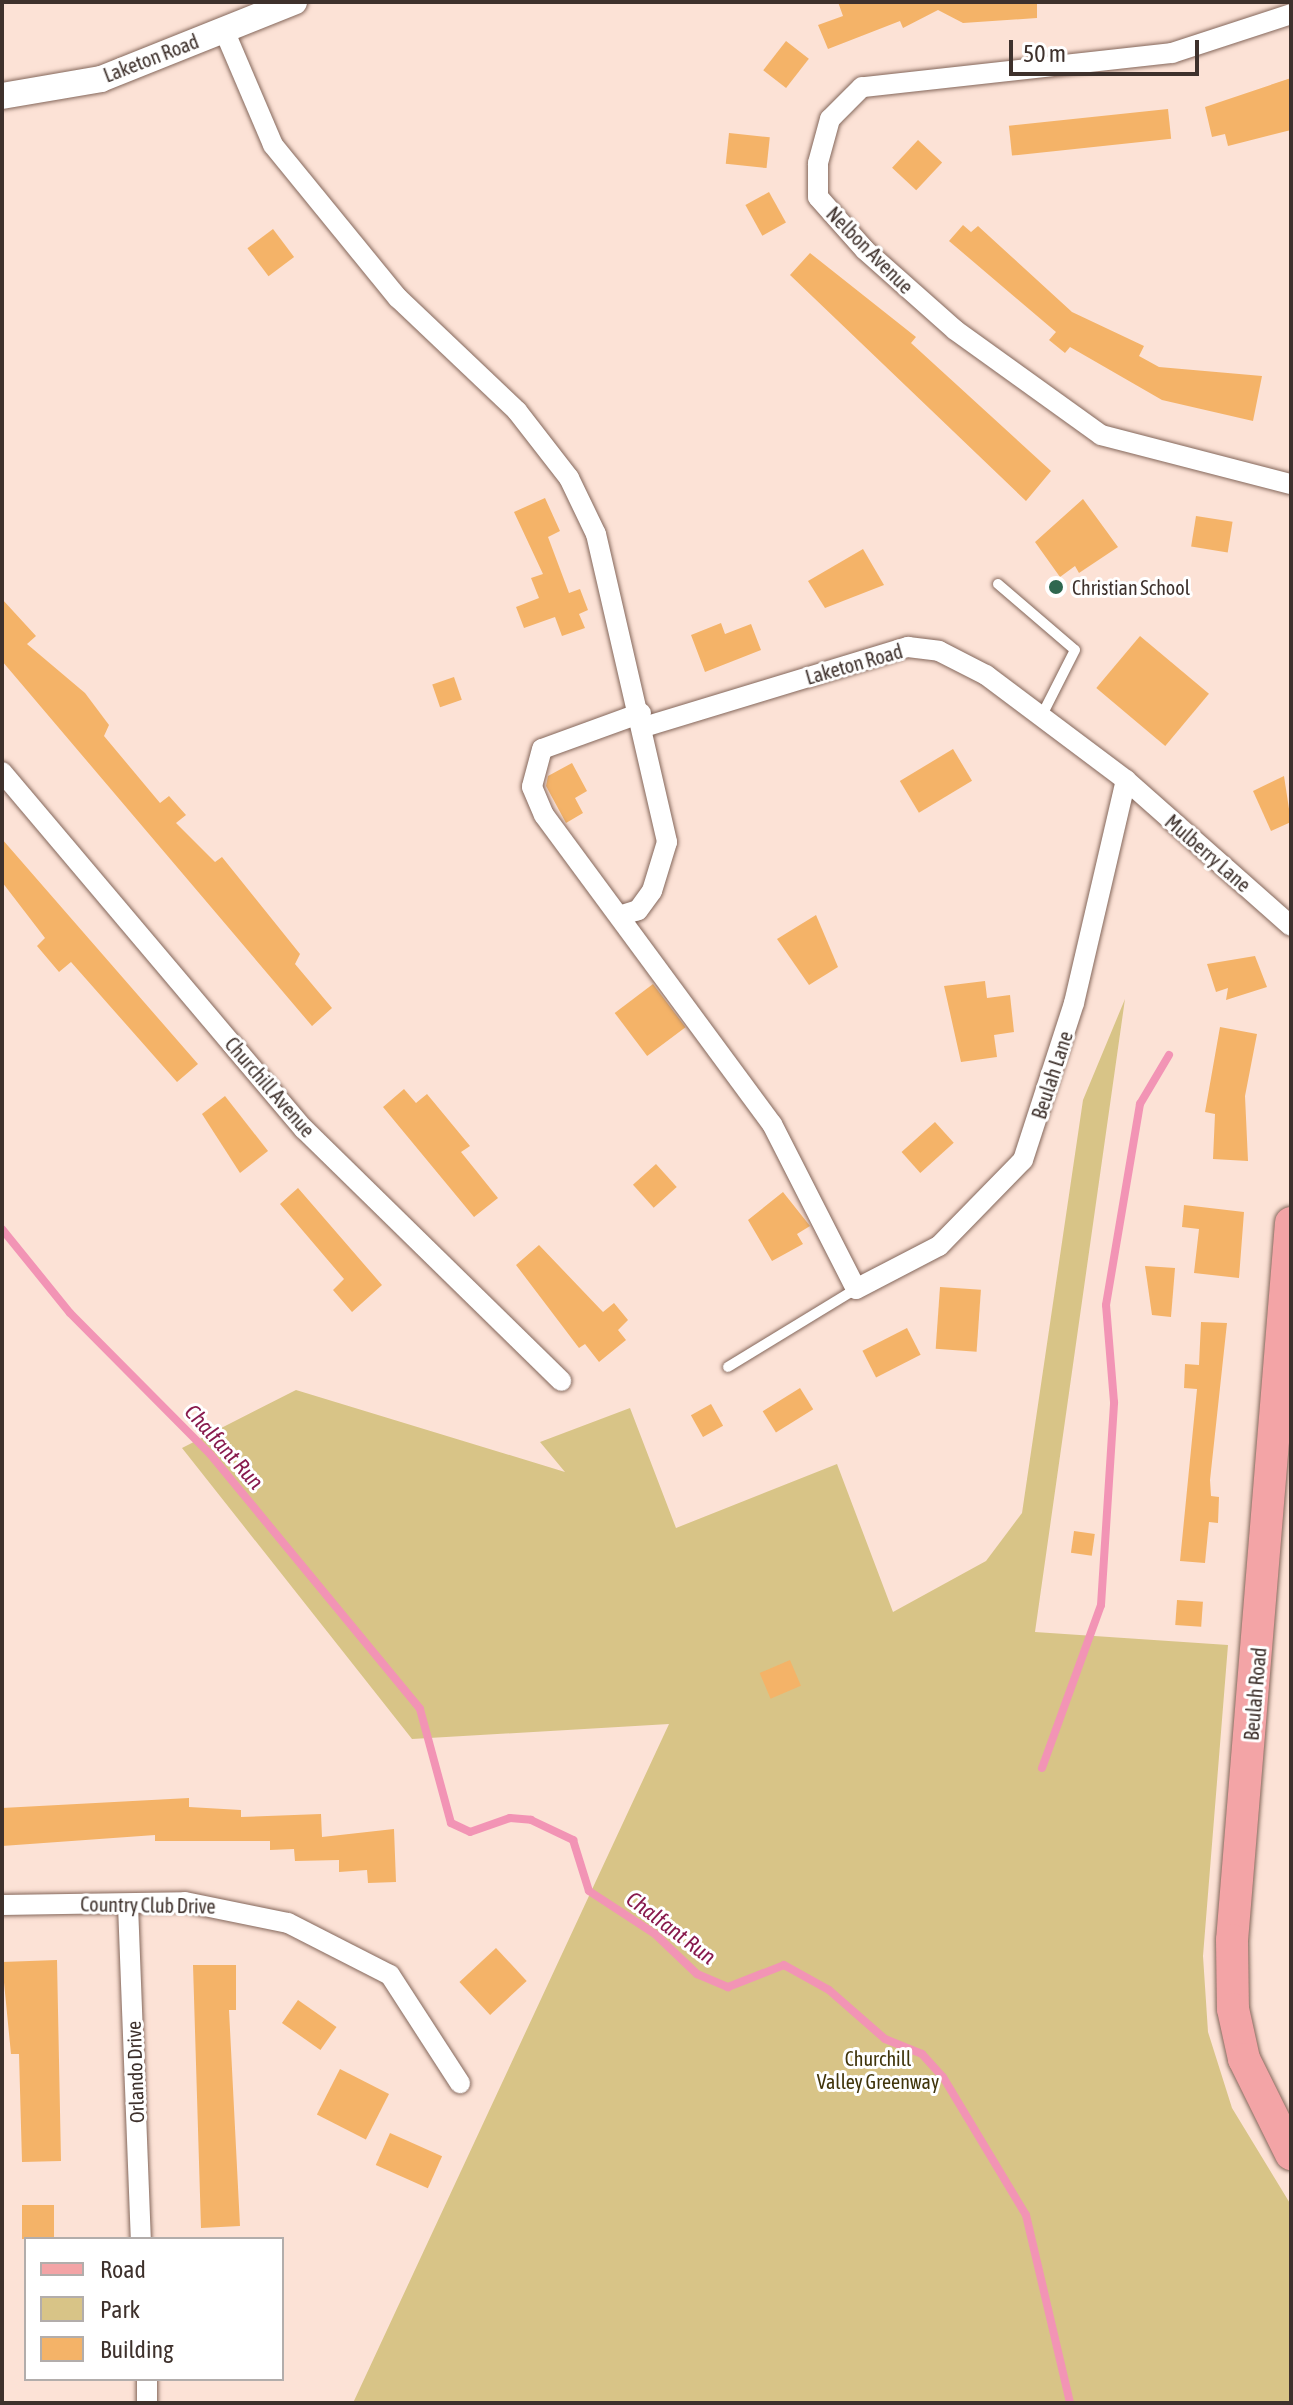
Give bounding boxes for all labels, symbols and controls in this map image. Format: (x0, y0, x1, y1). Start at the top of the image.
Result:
scale bar (1013, 24, 1203, 74)
street label: Laketon Road (100, 29, 202, 87)
text: 50 m (1023, 40, 1066, 67)
street label: Nelbon Avenue (822, 202, 918, 298)
place label: Christian School (1072, 575, 1190, 599)
marker: Christian School (1047, 578, 1065, 596)
street label: Laketon Road (803, 639, 905, 689)
street label: Mulberry Lane (1160, 809, 1256, 897)
street label: Beulah Lane (1027, 1028, 1077, 1122)
street label: Churchill Avenue (220, 1032, 320, 1142)
water label: Chalfant Run (179, 1399, 269, 1495)
street label: Beulah Road (1239, 1646, 1271, 1742)
water label: Chalfant Run (621, 1886, 721, 1970)
street label: Country Club Drive (80, 1892, 216, 1918)
street label: Orlando Drive (121, 2020, 149, 2124)
park label: Churchill Valley Greenway (817, 2046, 939, 2093)
legend (24, 2237, 284, 2381)
text: Road (100, 2256, 146, 2283)
text: Park (100, 2296, 140, 2323)
text: Building (100, 2336, 173, 2363)

